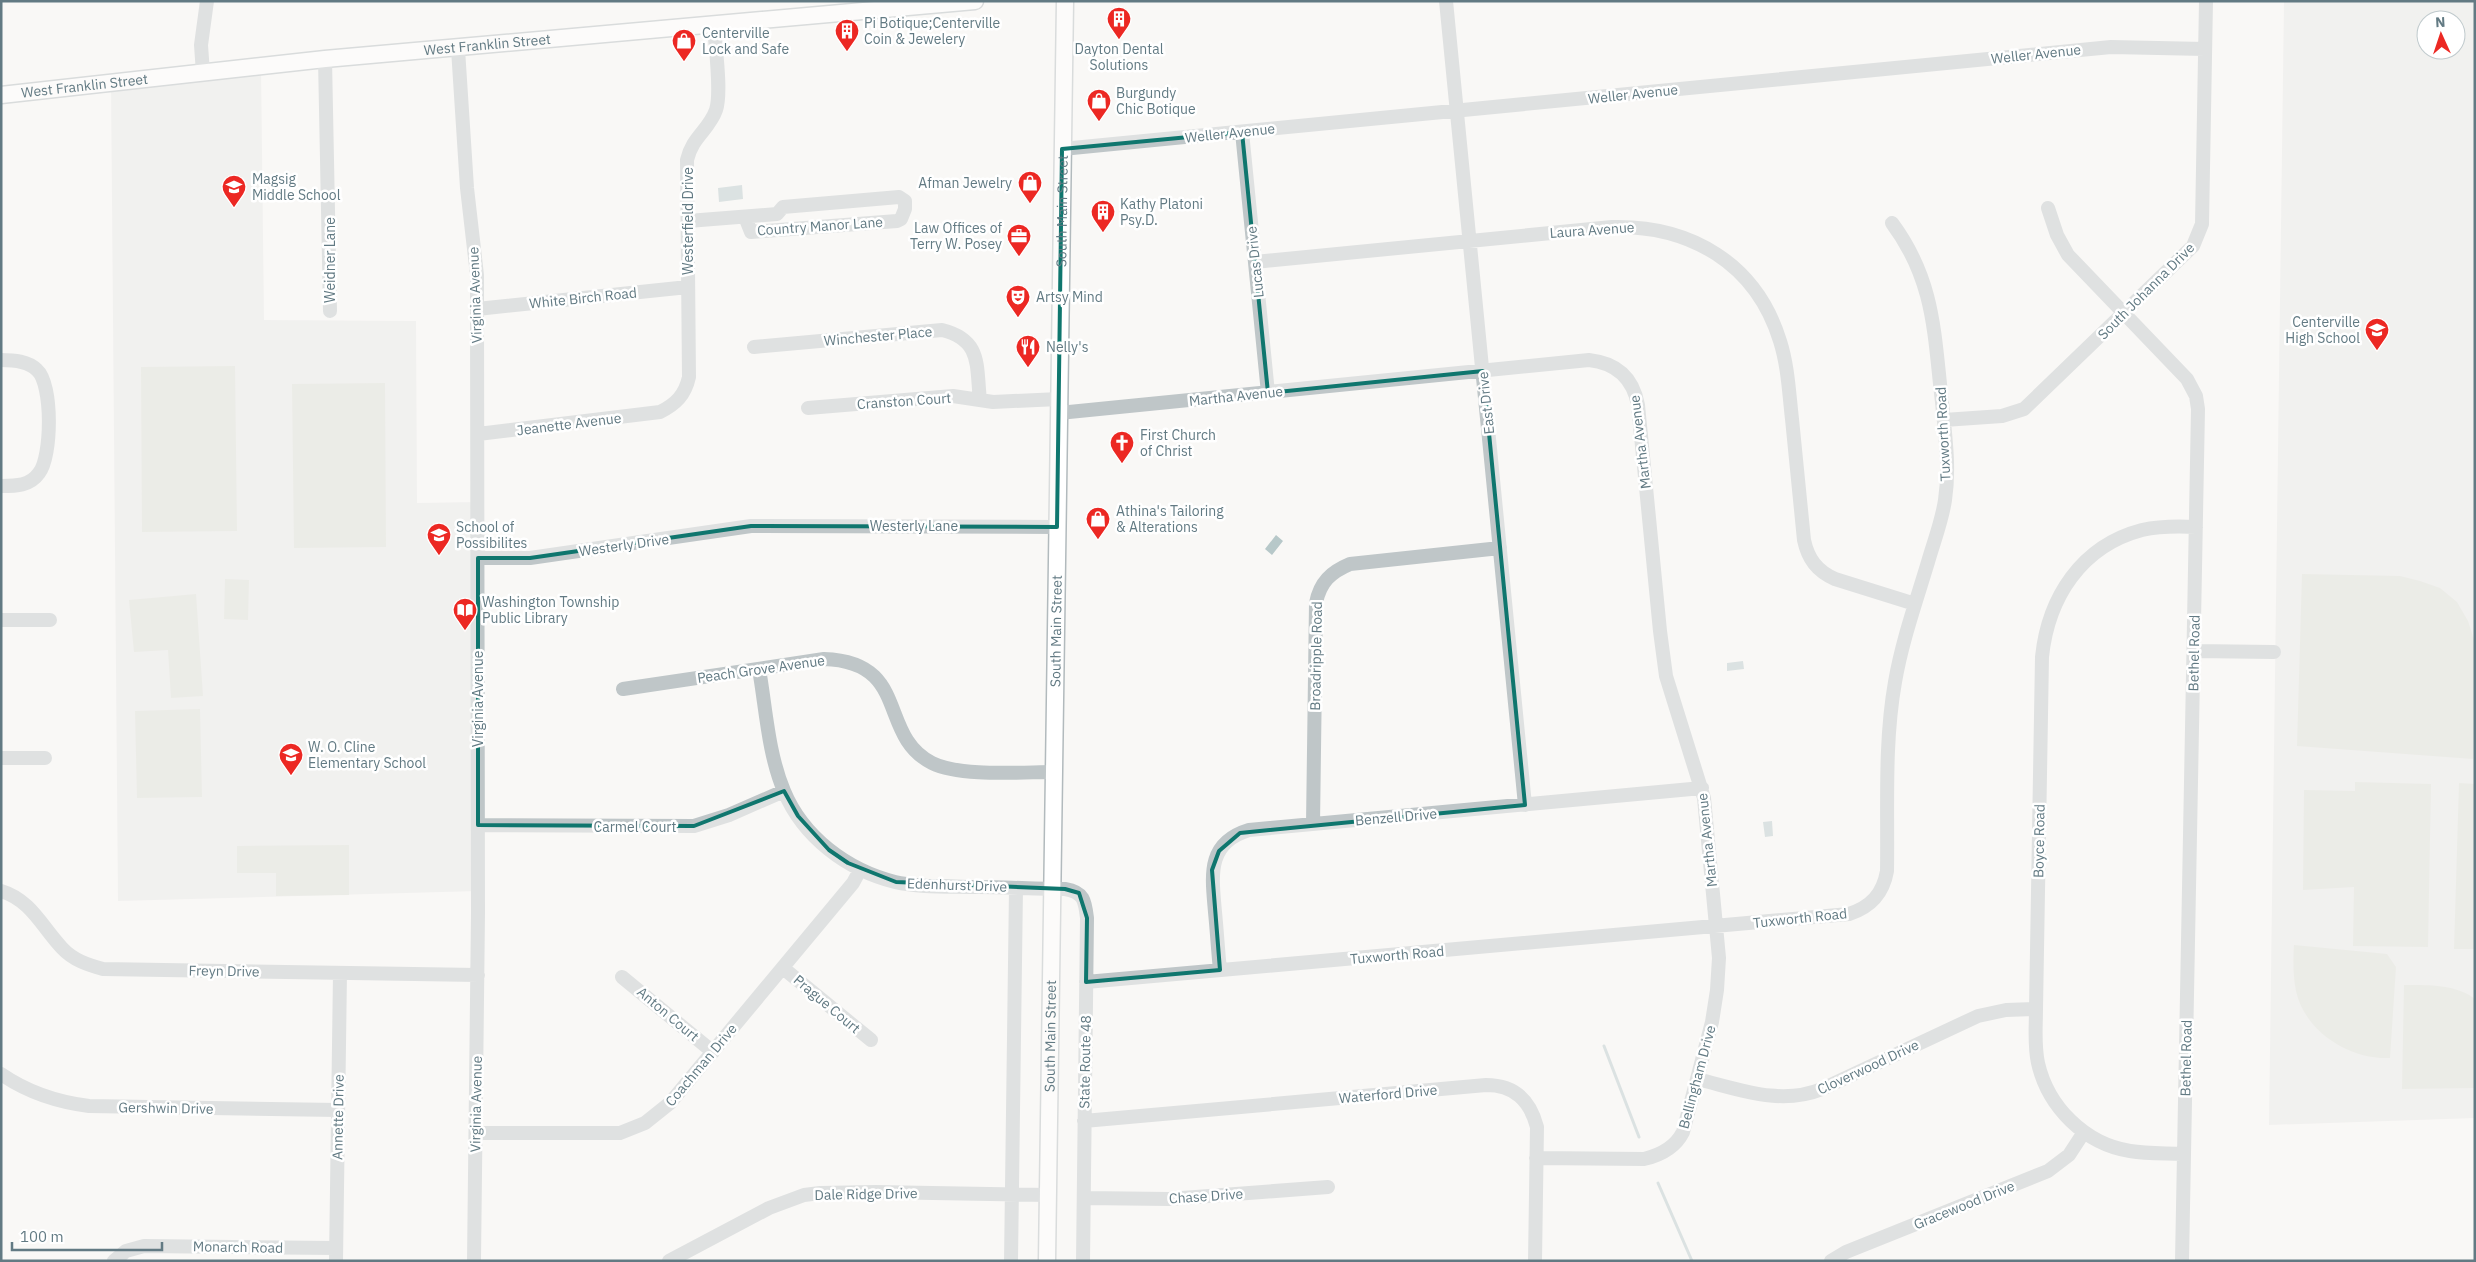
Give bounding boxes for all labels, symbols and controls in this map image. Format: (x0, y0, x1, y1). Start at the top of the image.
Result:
building icon: Dayton Dental Solutions (1106, 6, 1132, 40)
north arrow (2416, 10, 2466, 60)
text: N (2435, 13, 2446, 31)
place label: Pi Botique;Centerville Coin & Jewelery (864, 14, 1001, 48)
building icon: Pi Botique;Centerville Coin & Jewelery (834, 18, 860, 52)
place label: Centerville Lock and Safe (702, 24, 789, 58)
shop icon: Centerville Lock and Safe (671, 28, 697, 62)
street label: West Franklin Street (423, 30, 552, 59)
place label: Dayton Dental Solutions (1075, 40, 1164, 74)
street label: Weller Avenue (1990, 40, 2082, 68)
street label: West Franklin Street (20, 70, 149, 102)
street label: Weller Avenue (1587, 80, 1679, 108)
place label: Burgundy Chic Botique (1116, 84, 1196, 118)
shop icon: Burgundy Chic Botique (1086, 88, 1112, 122)
street label: Weller Avenue (1184, 119, 1276, 147)
street label: South Main Street (1052, 155, 1072, 267)
street label: Westerfield Drive (679, 167, 697, 275)
place label: Magsig Middle School (252, 170, 341, 204)
shop icon: Afman Jewelry (1017, 170, 1043, 204)
school or university icon: Magsig Middle School (221, 174, 247, 208)
place label: Afman Jewelry (918, 174, 1012, 192)
place label: Kathy Platoni Psy.D. (1120, 195, 1203, 229)
building icon: Kathy Platoni Psy.D. (1090, 199, 1116, 233)
street label: Country Manor Lane (756, 213, 884, 239)
street label: Weidner Lane (321, 217, 339, 303)
street label: Laura Avenue (1549, 218, 1635, 242)
place label: Law Offices of Terry W. Posey (910, 219, 1002, 253)
office icon: Law Offices of Terry W. Posey (1006, 223, 1032, 257)
street label: Lucas Drive (1242, 225, 1268, 299)
street label: South Johanna Drive (2094, 239, 2198, 343)
street label: Virginia Avenue (464, 246, 486, 344)
street label: White Birch Road (528, 283, 638, 313)
theatre icon: Artsy Mind (1005, 284, 1031, 318)
place label: Artsy Mind (1036, 288, 1103, 306)
place label: Centerville High School (2285, 313, 2360, 347)
school or university icon: Centerville High School (2364, 317, 2390, 351)
street label: Winchester Place (823, 322, 933, 350)
restaurant icon: Nelly's (1015, 334, 1041, 368)
place label: Nelly's (1046, 338, 1089, 356)
street label: East Drive (1474, 370, 1498, 435)
street label: Martha Avenue (1188, 382, 1284, 410)
street label: Tuxworth Road (1932, 386, 1954, 482)
street label: Cranston Court (856, 389, 952, 413)
street label: Martha Avenue (1625, 394, 1655, 490)
street label: Jeanette Avenue (516, 409, 623, 439)
place label: First Church of Christ (1140, 426, 1216, 460)
church icon: First Church of Christ (1109, 430, 1135, 464)
place label: Athina's Tailoring & Alterations (1116, 502, 1224, 536)
shop icon: Athina's Tailoring & Alterations (1085, 506, 1111, 540)
street label: Westerly Lane (870, 517, 959, 535)
place label: School of Possibilites (456, 518, 528, 552)
school or university icon: School of Possibilites (426, 522, 452, 556)
street label: Westerly Drive (578, 530, 671, 560)
street label: South Main Street (1046, 575, 1066, 687)
place label: Washington Township Public Library (482, 593, 619, 627)
library icon: Washington Township Public Library (452, 597, 478, 631)
street label: Broadripple Road (1306, 601, 1326, 711)
street label: Bethel Road (2184, 615, 2204, 691)
street label: Virginia Avenue (469, 650, 487, 747)
street label: Peach Grove Avenue (696, 651, 826, 687)
place label: W. O. Cline Elementary School (308, 738, 426, 772)
school or university icon: W. O. Cline Elementary School (278, 742, 304, 776)
street label: Martha Avenue (1693, 792, 1721, 888)
street label: Benzell Drive (1354, 804, 1438, 830)
street label: Boyce Road (2029, 804, 2049, 878)
street label: Carmel Court (594, 818, 677, 836)
street label: Edenhurst Drive (907, 874, 1008, 896)
street label: Tuxworth Road (1752, 904, 1848, 932)
street label: Tuxworth Road (1349, 942, 1445, 968)
street label: Freyn Drive (188, 961, 260, 981)
street label: Prague Court (790, 971, 864, 1037)
street label: South Main Street (1040, 980, 1060, 1092)
street label: Anton Court (633, 983, 703, 1045)
street label: State Route 48 (1075, 1015, 1095, 1109)
street label: Coachman Drive (661, 1020, 741, 1110)
street label: Bethel Road (2176, 1020, 2196, 1096)
street label: Bellingham Drive (1675, 1023, 1720, 1131)
street label: Cloverwood Drive (1814, 1035, 1922, 1098)
street label: Virginia Avenue (466, 1055, 486, 1153)
street label: Annette Drive (328, 1074, 348, 1160)
street label: Waterford Drive (1338, 1081, 1438, 1107)
street label: Gershwin Drive (118, 1098, 214, 1118)
street label: Gracewood Drive (1911, 1176, 2017, 1233)
street label: Dale Ridge Drive (814, 1184, 918, 1204)
street label: Chase Drive (1168, 1184, 1244, 1208)
scale bar (12, 1220, 162, 1252)
text: 100 m (20, 1227, 64, 1246)
street label: Monarch Road (193, 1237, 283, 1257)

